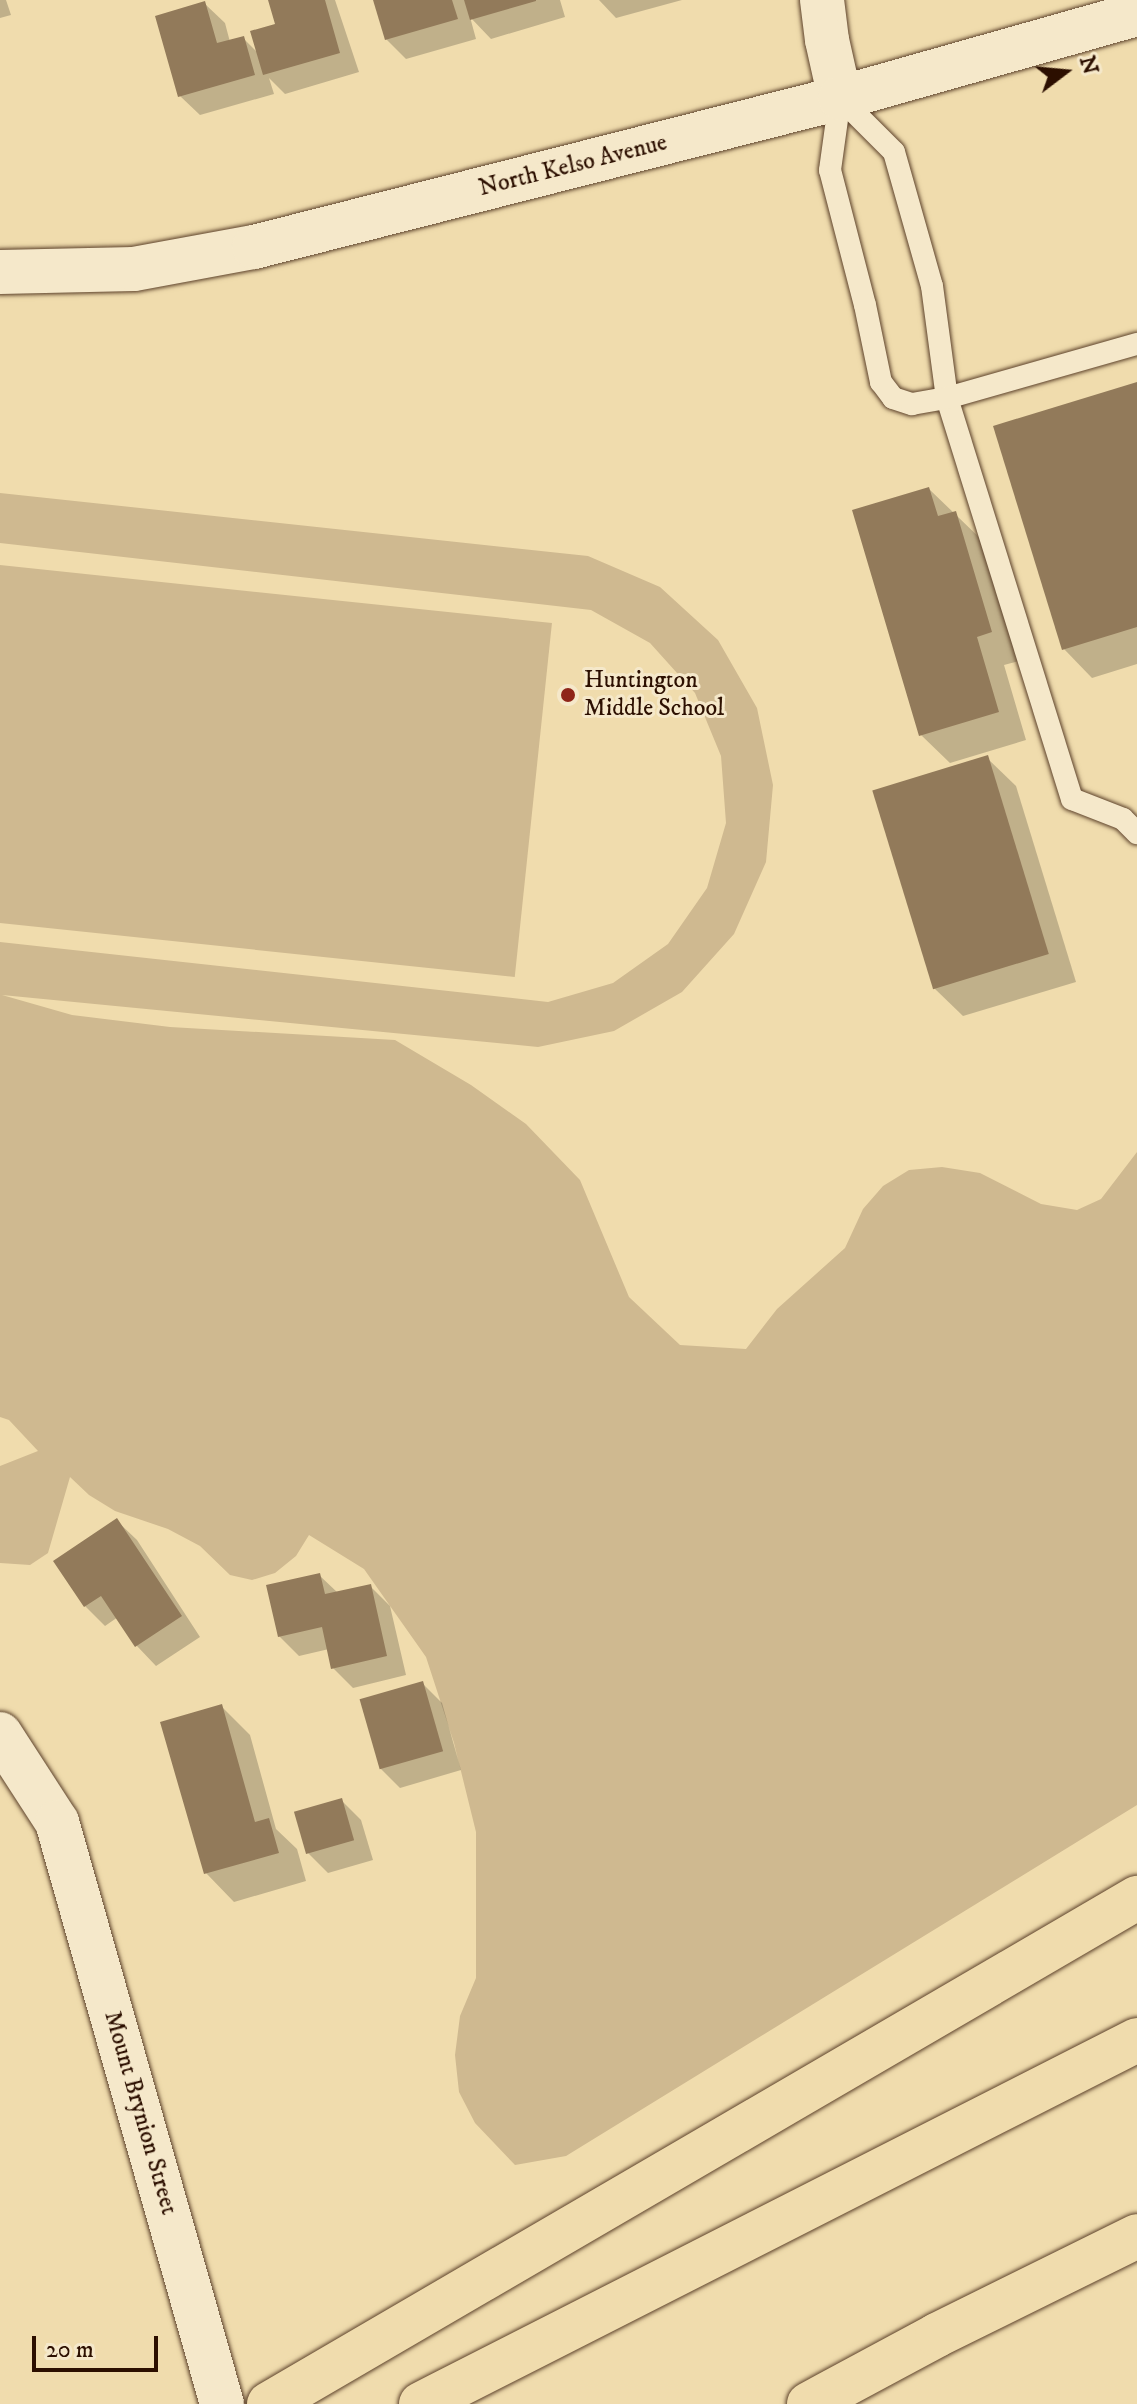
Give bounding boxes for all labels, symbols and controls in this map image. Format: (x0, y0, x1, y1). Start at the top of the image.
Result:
north arrow (1025, 32, 1105, 112)
text: N (1073, 53, 1104, 78)
street label: North Kelso Avenue (476, 129, 670, 203)
place label: Huntington Middle School (584, 667, 724, 723)
marker: Huntington Middle School (559, 686, 577, 704)
street label: Mount Brynion Street (97, 2008, 183, 2218)
scale bar (36, 2320, 162, 2370)
text: 20 m (46, 2335, 94, 2365)

